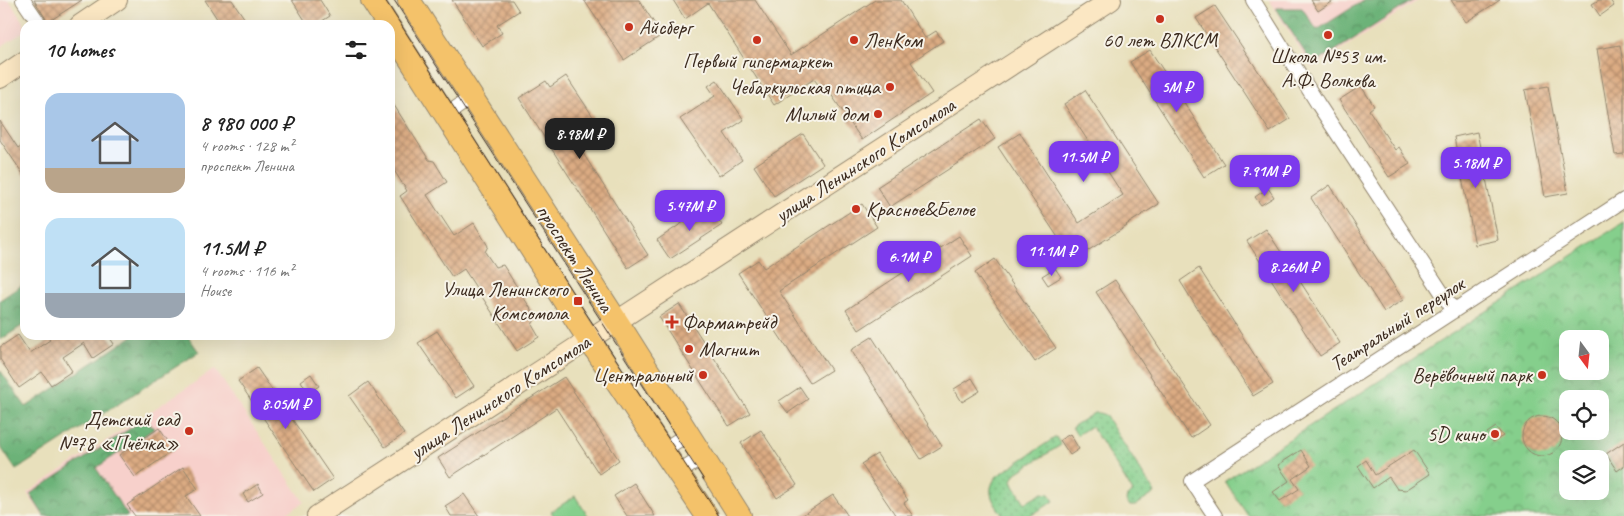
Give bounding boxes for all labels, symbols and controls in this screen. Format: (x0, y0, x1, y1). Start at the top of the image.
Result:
marker: 60 лет ВЛКСМ (1154, 13, 1166, 25)
place label: Айсберг (639, 14, 695, 40)
marker: Айсберг (623, 21, 635, 33)
place label: ЛенКом (864, 27, 924, 53)
place label: 60 лет ВЛКСМ (1103, 27, 1219, 53)
marker: Школа №53 им. А.Ф. Волкова (1322, 29, 1334, 41)
marker: Первый гипермаркет (751, 34, 763, 46)
marker: ЛенКом (848, 34, 860, 46)
icon: filters (342, 36, 370, 64)
text: 10 homes (45, 37, 114, 63)
place label: Школа №53 им. А.Ф. Волкова (1270, 43, 1387, 93)
place label: Первый гипермаркет (683, 48, 832, 74)
pin: 5M ₽ (1147, 70, 1207, 113)
place label: Чебаркульская птица (729, 74, 882, 100)
text: 5M ₽ (1162, 77, 1192, 97)
marker: Чебаркульская птица (884, 81, 896, 93)
street label: улица Ленинского Комсомола (768, 91, 961, 229)
place label: Милый дом (785, 101, 870, 127)
marker: Милый дом (872, 108, 884, 120)
text: 8 980 000 ₽ (200, 110, 292, 136)
icon: home (85, 113, 145, 173)
pin: 8.98M ₽ (534, 118, 626, 160)
text: 8.98M ₽ (556, 124, 604, 144)
text: 4 rooms · 128 m² (200, 136, 294, 156)
pin: 11.5M ₽ (1038, 140, 1130, 183)
pin: 5.18M ₽ (1430, 146, 1522, 189)
text: 11.5M ₽ (1060, 147, 1108, 167)
text: 5.18M ₽ (1452, 153, 1500, 173)
pin: 7.91M ₽ (1219, 154, 1311, 197)
text: проспект Ленина (200, 156, 294, 176)
text: 7.91M ₽ (1241, 161, 1289, 181)
pin: 5.47M ₽ (644, 190, 736, 232)
text: 5.47M ₽ (666, 196, 714, 216)
place label: Красное&Белое (866, 196, 976, 222)
street label: проспект Ленина (531, 199, 620, 318)
marker: Красное&Белое (850, 203, 862, 215)
pin: 11.1M ₽ (1006, 234, 1098, 277)
text: 11.5M ₽ (200, 235, 263, 261)
icon: home (85, 238, 145, 298)
pin: 6.1M ₽ (868, 240, 950, 283)
text: 11.1M ₽ (1028, 241, 1076, 261)
text: 6.1M ₽ (888, 247, 930, 267)
pin: 8.26M ₽ (1248, 250, 1340, 293)
text: 8.26M ₽ (1270, 257, 1318, 277)
text: 4 rooms · 116 m² (200, 261, 294, 281)
street label: Театральный переулок (1325, 270, 1471, 377)
place label: Улица Ленинского Комсомола (441, 276, 570, 326)
text: House (200, 281, 231, 301)
marker: Улица Ленинского Комсомола (572, 295, 584, 307)
place label: Фарматрейд (682, 309, 779, 335)
marker: Фарматрейд (666, 316, 678, 328)
street label: улица Ленинского Комсомола (403, 328, 596, 466)
north arrow (1559, 330, 1609, 380)
map controls (1559, 330, 1609, 500)
place label: Магнит (699, 336, 760, 362)
marker: Магнит (683, 343, 695, 355)
place label: Центральный (593, 362, 694, 388)
place label: Верёвочный парк (1412, 362, 1533, 388)
marker: Центральный (697, 369, 709, 381)
marker: Верёвочный парк (1536, 369, 1548, 381)
pin: 8.05M ₽ (240, 388, 332, 430)
button: locate (1559, 390, 1609, 440)
text: 8.05M ₽ (262, 394, 310, 414)
place label: Детский сад №78 «Пчёлка» (59, 406, 181, 456)
place label: 5D кино (1427, 421, 1488, 447)
marker: Детский сад №78 «Пчёлка» (183, 425, 195, 437)
marker: 5D кино (1489, 428, 1501, 440)
button: layers (1559, 450, 1609, 500)

